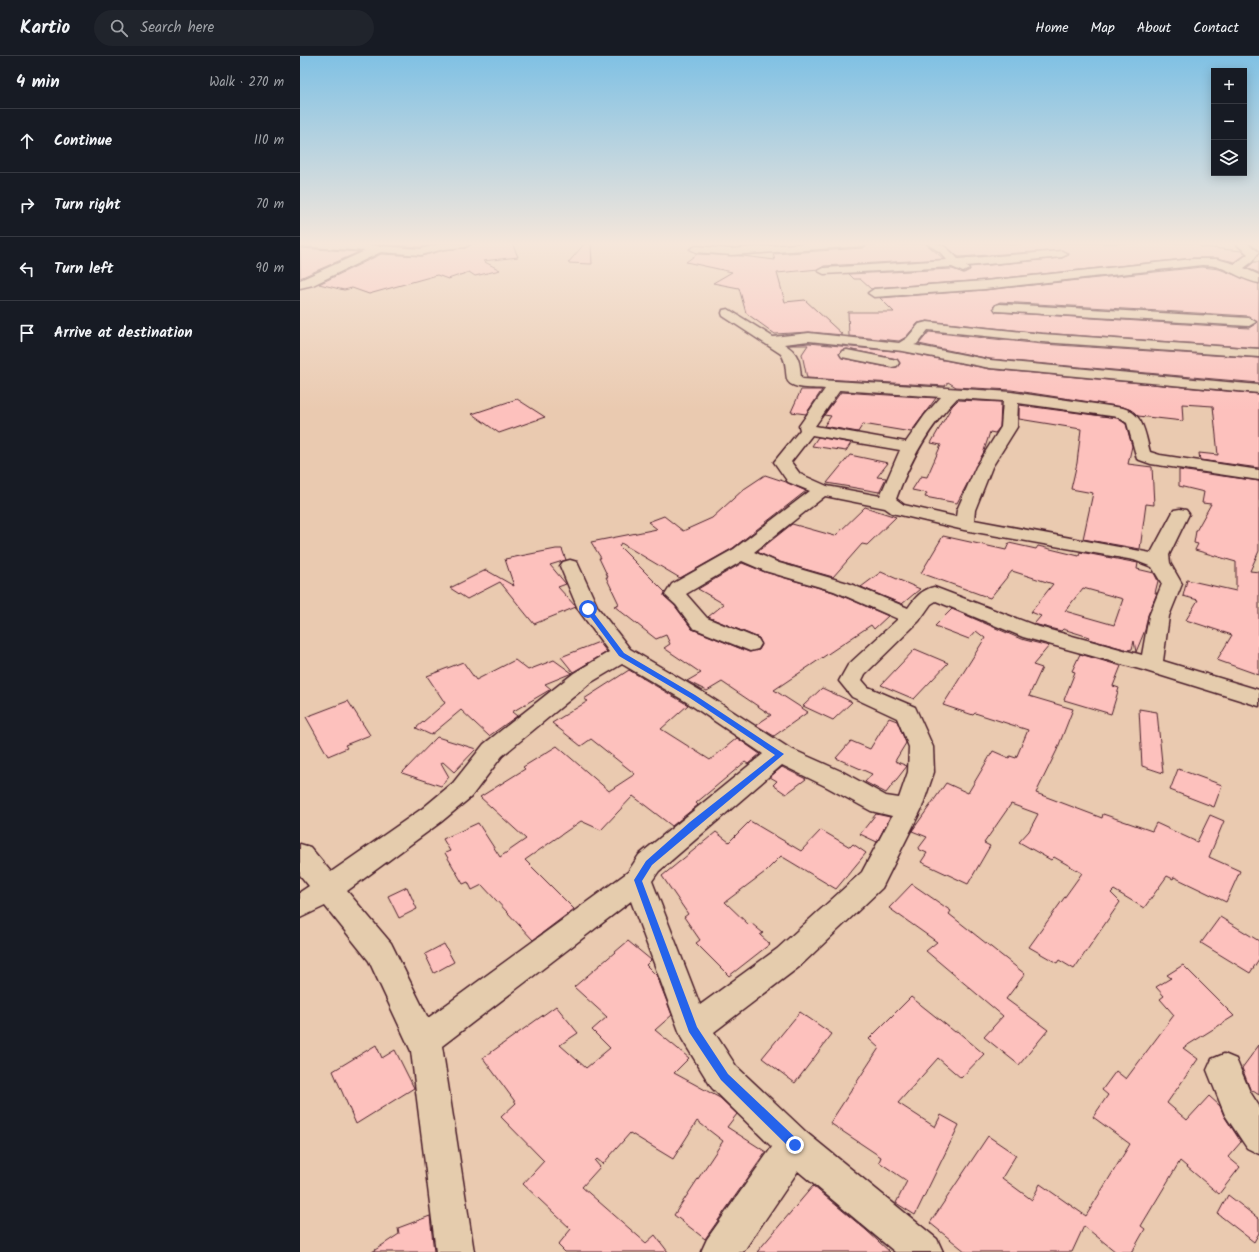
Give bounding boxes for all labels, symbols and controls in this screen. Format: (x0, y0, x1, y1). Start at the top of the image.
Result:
search box (94, 10, 374, 46)
text: Kartio (20, 13, 70, 43)
text: Search here (140, 16, 214, 40)
icon: search (108, 17, 130, 39)
text: Home (1035, 17, 1069, 39)
text: Map (1091, 17, 1115, 39)
text: About (1137, 17, 1171, 39)
text: Contact (1193, 17, 1239, 39)
map controls (1211, 68, 1247, 176)
button: + (1211, 68, 1247, 104)
text: 4 min (16, 69, 60, 96)
text: Walk · 270 m (209, 72, 284, 93)
button: − (1211, 104, 1247, 140)
text: Continue (54, 129, 112, 153)
icon: ahead (16, 130, 38, 152)
text: 110 m (254, 130, 284, 151)
button: layers (1211, 140, 1247, 176)
text: Turn right (54, 193, 121, 217)
icon: right (16, 194, 38, 216)
text: 70 m (256, 194, 284, 215)
text: Turn left (54, 257, 114, 281)
icon: left (16, 258, 38, 280)
text: 90 m (256, 258, 284, 279)
text: Arrive at destination (54, 321, 193, 345)
icon: arrive (16, 322, 38, 344)
route start (579, 600, 597, 618)
route end (786, 1136, 804, 1154)

